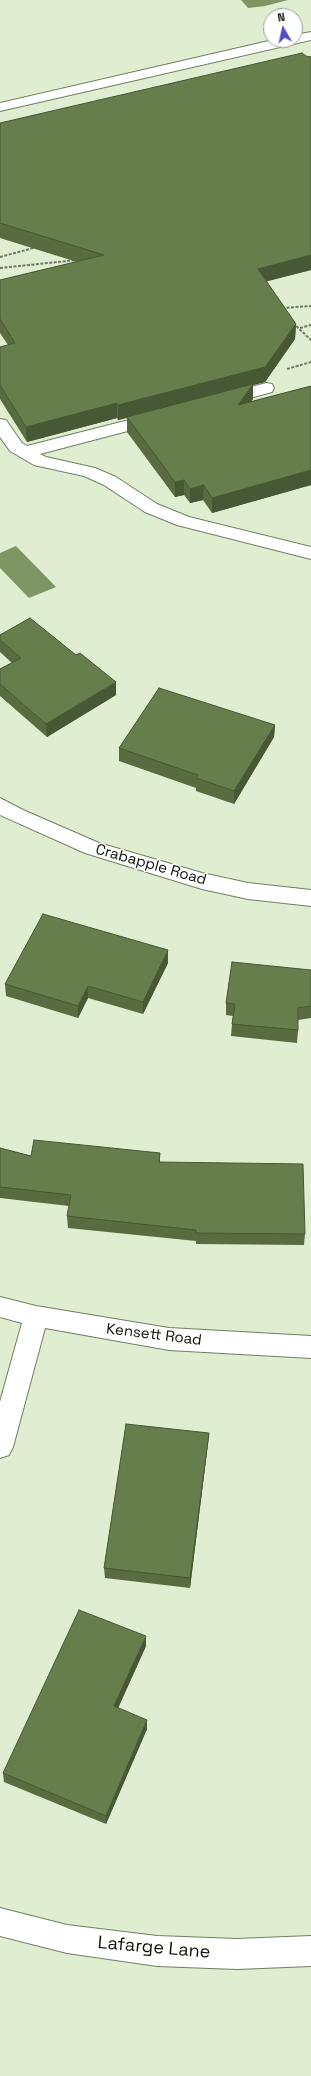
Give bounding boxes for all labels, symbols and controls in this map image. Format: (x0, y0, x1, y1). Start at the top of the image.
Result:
north arrow (263, 8, 303, 48)
text: N (277, 10, 286, 25)
street label: Crabapple Road (93, 841, 209, 889)
street label: Kensett Road (105, 1320, 203, 1350)
street label: Lafarge Lane (97, 1932, 211, 1964)

